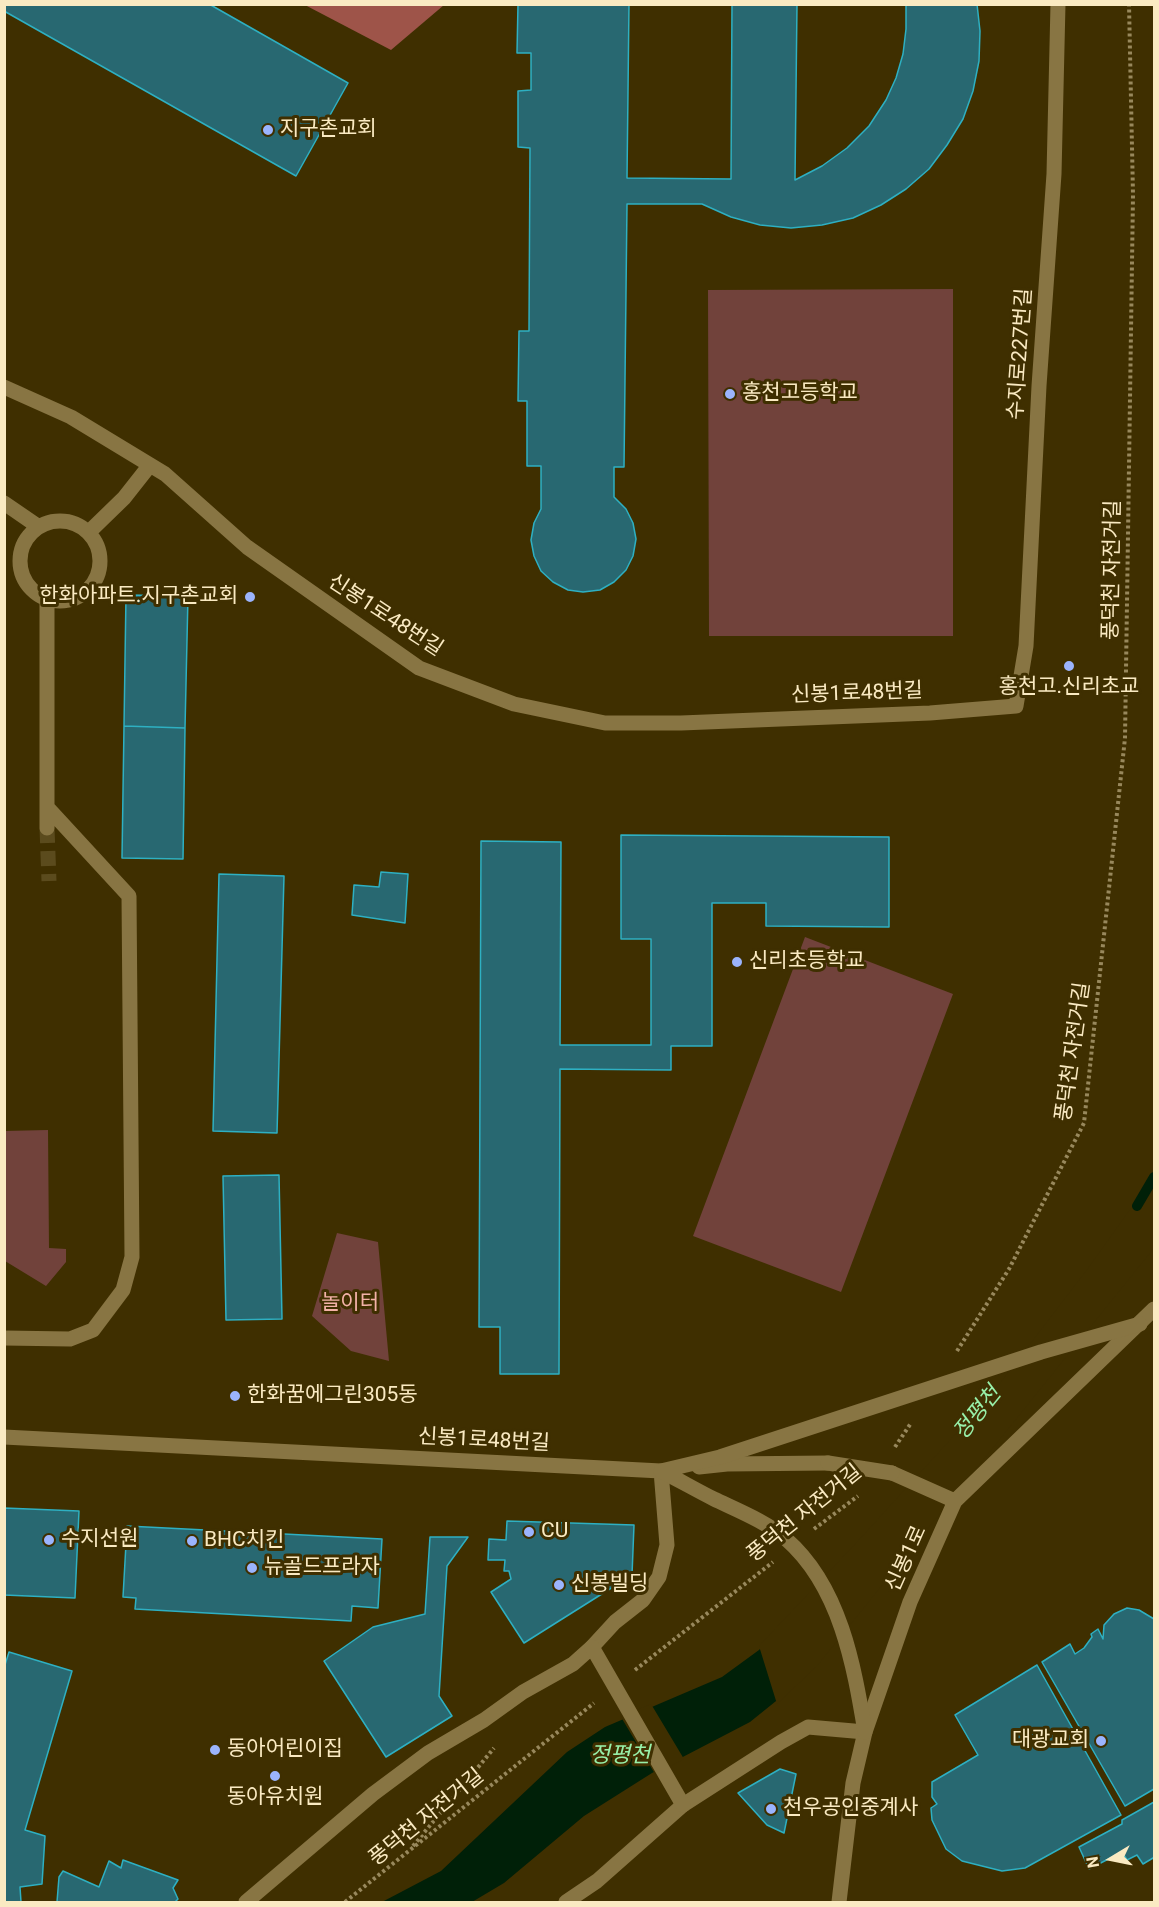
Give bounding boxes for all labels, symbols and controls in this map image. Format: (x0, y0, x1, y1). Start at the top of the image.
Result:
place label: 지구촌교회 (280, 117, 377, 143)
marker: 지구촌교회 (261, 123, 275, 137)
street label: 수지로227번길 (1004, 287, 1038, 421)
place label: 홍천고등학교 (742, 381, 858, 407)
marker: 홍천고등학교 (723, 387, 737, 401)
street label: 풍덕천 자전거길 (1099, 500, 1127, 640)
street label: 신봉1로48번길 (323, 569, 447, 663)
place label: 한화아파트.지구촌교회 (39, 584, 238, 610)
marker: 한화아파트.지구촌교회 (243, 590, 257, 604)
marker: 홍천고.신리초교 (1062, 659, 1076, 673)
place label: 홍천고.신리초교 (999, 675, 1139, 701)
street label: 신봉1로48번길 (791, 679, 923, 709)
place label: 신리초등학교 (749, 949, 865, 975)
marker: 신리초등학교 (730, 955, 744, 969)
street label: 풍덕천 자전거길 (1052, 981, 1096, 1123)
park label: 놀이터 (321, 1291, 379, 1317)
water label: 정평천 (949, 1382, 1007, 1446)
place label: 한화꿈에그린305동 (247, 1383, 418, 1409)
marker: 한화꿈에그린305동 (228, 1389, 242, 1403)
street label: 신봉1로48번길 (417, 1425, 551, 1457)
street label: 풍덕천 자전거길 (742, 1460, 868, 1568)
place label: CU (541, 1519, 568, 1545)
street label: 신봉1로 (881, 1522, 933, 1596)
marker: CU (522, 1525, 536, 1539)
place label: 수지선원 (61, 1527, 138, 1553)
place label: BHC치킨 (204, 1528, 284, 1554)
marker: 수지선원 (42, 1533, 56, 1547)
marker: BHC치킨 (185, 1534, 199, 1548)
place label: 뉴골드프라자 (264, 1555, 380, 1581)
marker: 뉴골드프라자 (245, 1561, 259, 1575)
place label: 신봉빌딩 (571, 1572, 648, 1598)
marker: 신봉빌딩 (552, 1578, 566, 1592)
place label: 대광교회 (1012, 1728, 1089, 1754)
marker: 대광교회 (1094, 1734, 1108, 1748)
place label: 동아어린이집 (227, 1737, 343, 1763)
marker: 동아어린이집 (208, 1743, 222, 1757)
water label: 정평천 (590, 1743, 650, 1769)
street label: 풍덕천 자전거길 (364, 1764, 490, 1872)
marker: 동아유치원 (268, 1769, 282, 1783)
place label: 동아유치원 (227, 1785, 323, 1811)
place label: 천우공인중계사 (783, 1796, 918, 1822)
marker: 천우공인중계사 (764, 1802, 778, 1816)
north arrow (1081, 1829, 1141, 1889)
text: N (1082, 1855, 1103, 1869)

